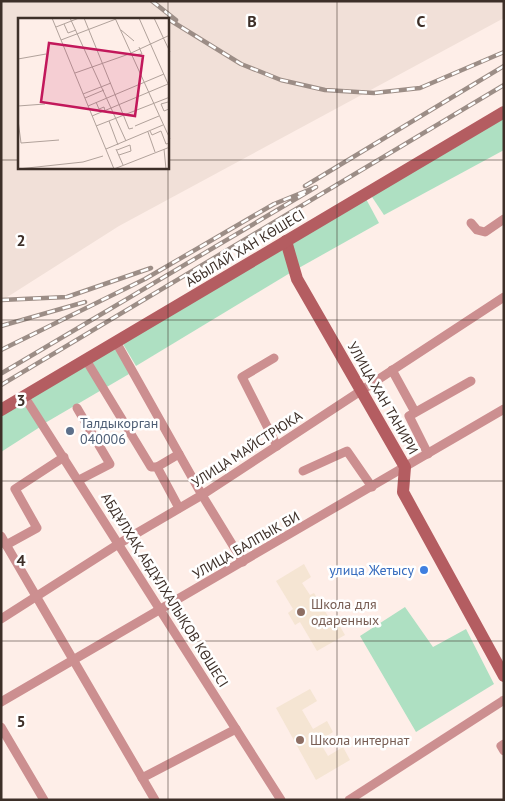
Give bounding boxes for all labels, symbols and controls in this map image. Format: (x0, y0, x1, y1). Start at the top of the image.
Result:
text: B (247, 11, 257, 31)
text: C (417, 11, 426, 31)
inset map (18, 18, 169, 169)
street label: АБЫЛАЙ ХАН КӨШЕСІ (182, 205, 308, 291)
text: 2 (16, 230, 26, 250)
street label: УЛИЦА ХАН ТАНИРИ (343, 339, 423, 457)
text: 3 (16, 390, 26, 410)
street label: УЛИЦА МАЙСТРЮКА (188, 406, 306, 491)
place label: Талдыкорган 040006 (80, 414, 158, 448)
marker: Талдыкорган 040006 (64, 425, 76, 437)
street label: АБДҰЛХАҚ АБДҰЛХАЛЫҚОВ КӨШЕСІ (97, 489, 233, 691)
street label: УЛИЦА БАЛПЫК БИ (189, 507, 303, 583)
text: 4 (16, 550, 26, 570)
place label: улица Жетысу (329, 561, 414, 579)
marker: улица Жетысу (418, 564, 430, 576)
place label: Школа для одаренных (311, 595, 379, 629)
marker: Школа для одаренных (295, 606, 307, 618)
text: 5 (16, 711, 26, 731)
place label: Школа интернат (310, 731, 410, 749)
marker: Школа интернат (294, 734, 306, 746)

